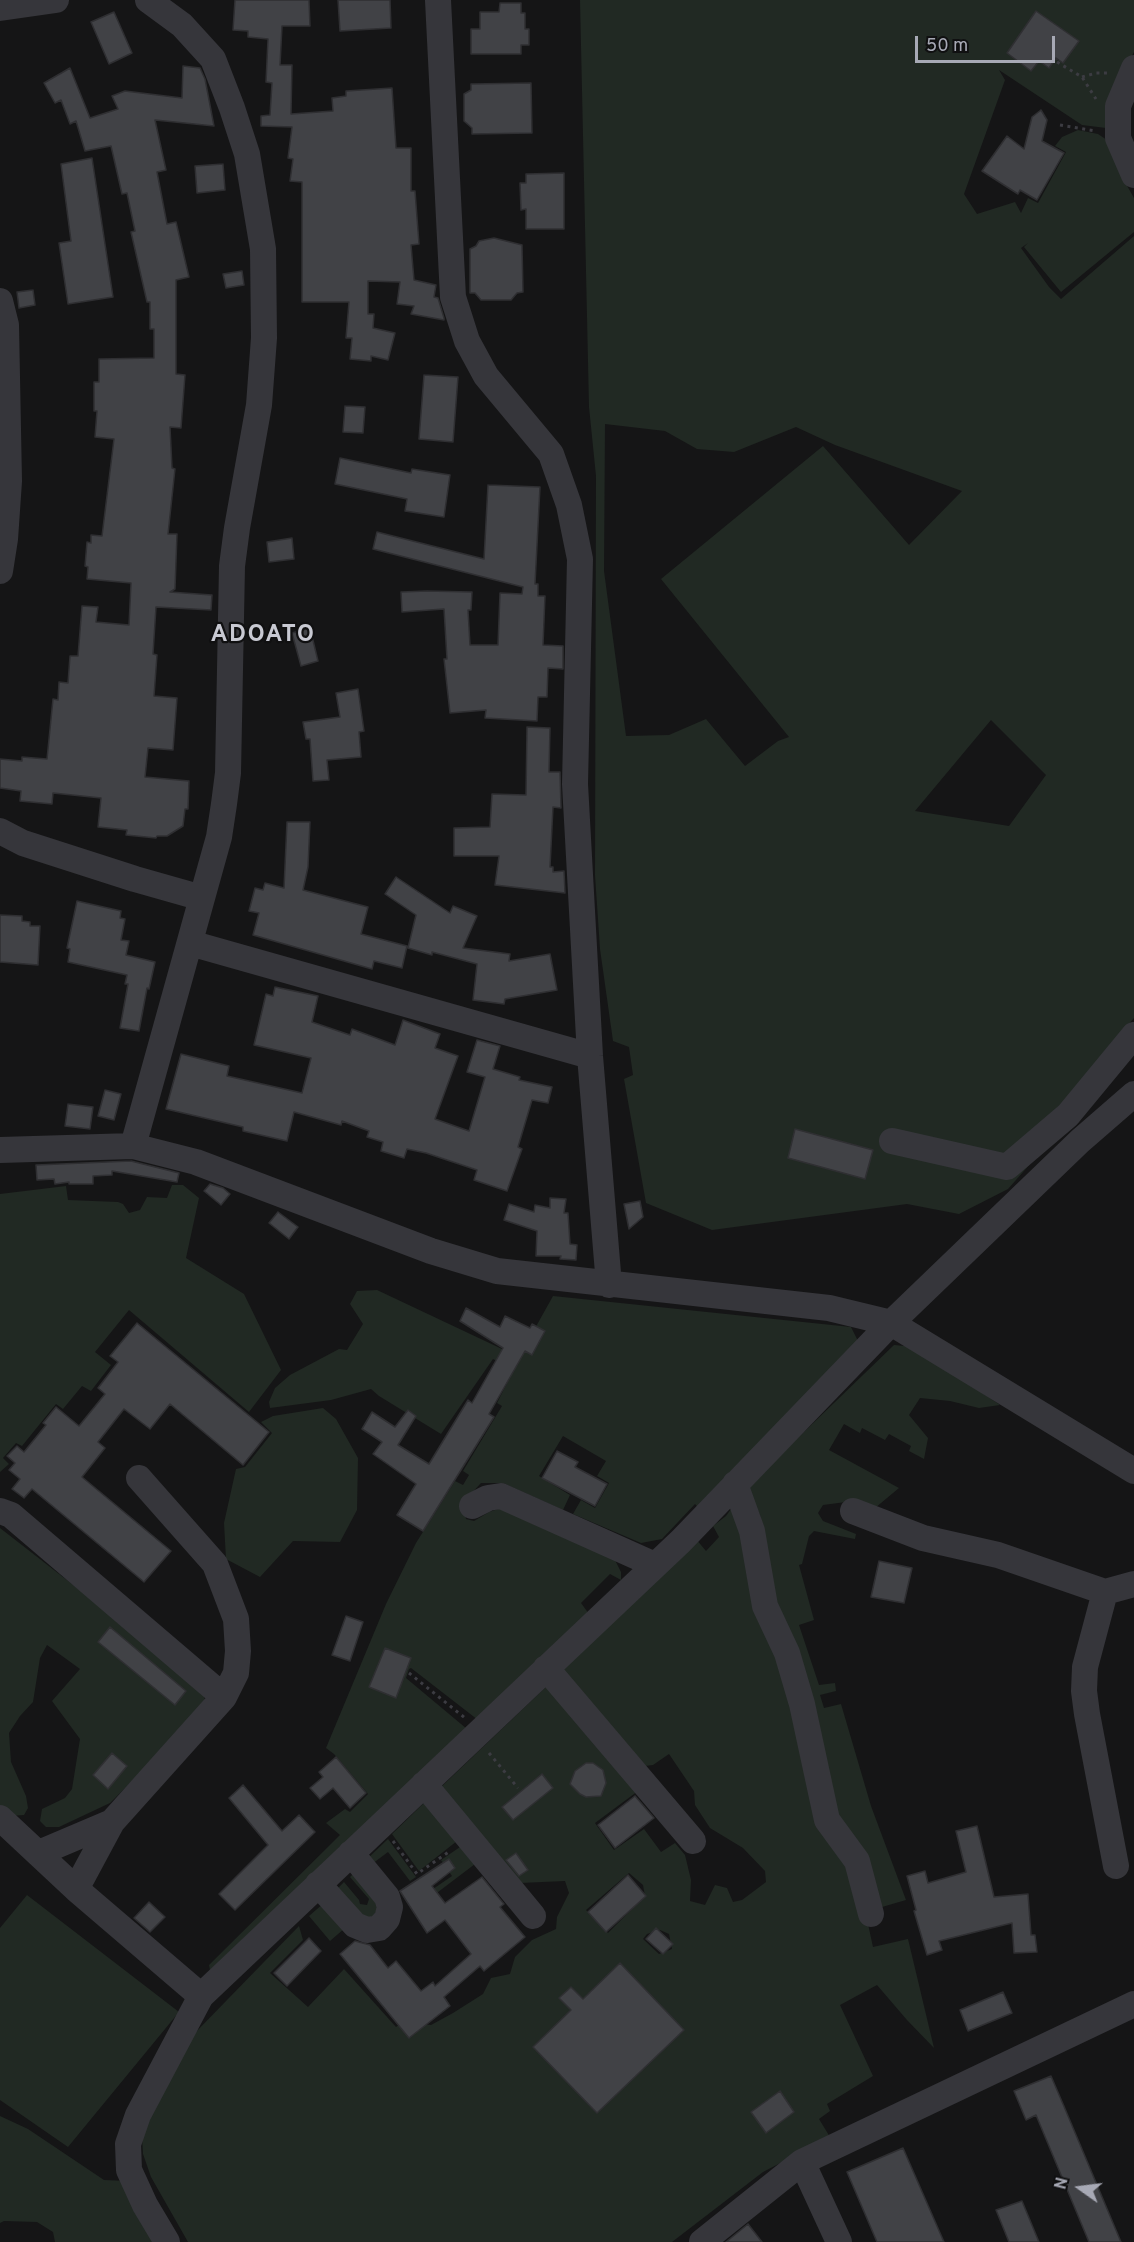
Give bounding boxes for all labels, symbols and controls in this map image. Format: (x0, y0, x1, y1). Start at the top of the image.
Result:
scale bar (918, 24, 1058, 62)
text: 50 m (926, 35, 968, 58)
district label: ADOATO (210, 622, 316, 650)
north arrow (1050, 2158, 1110, 2218)
text: N (1051, 2176, 1074, 2192)

